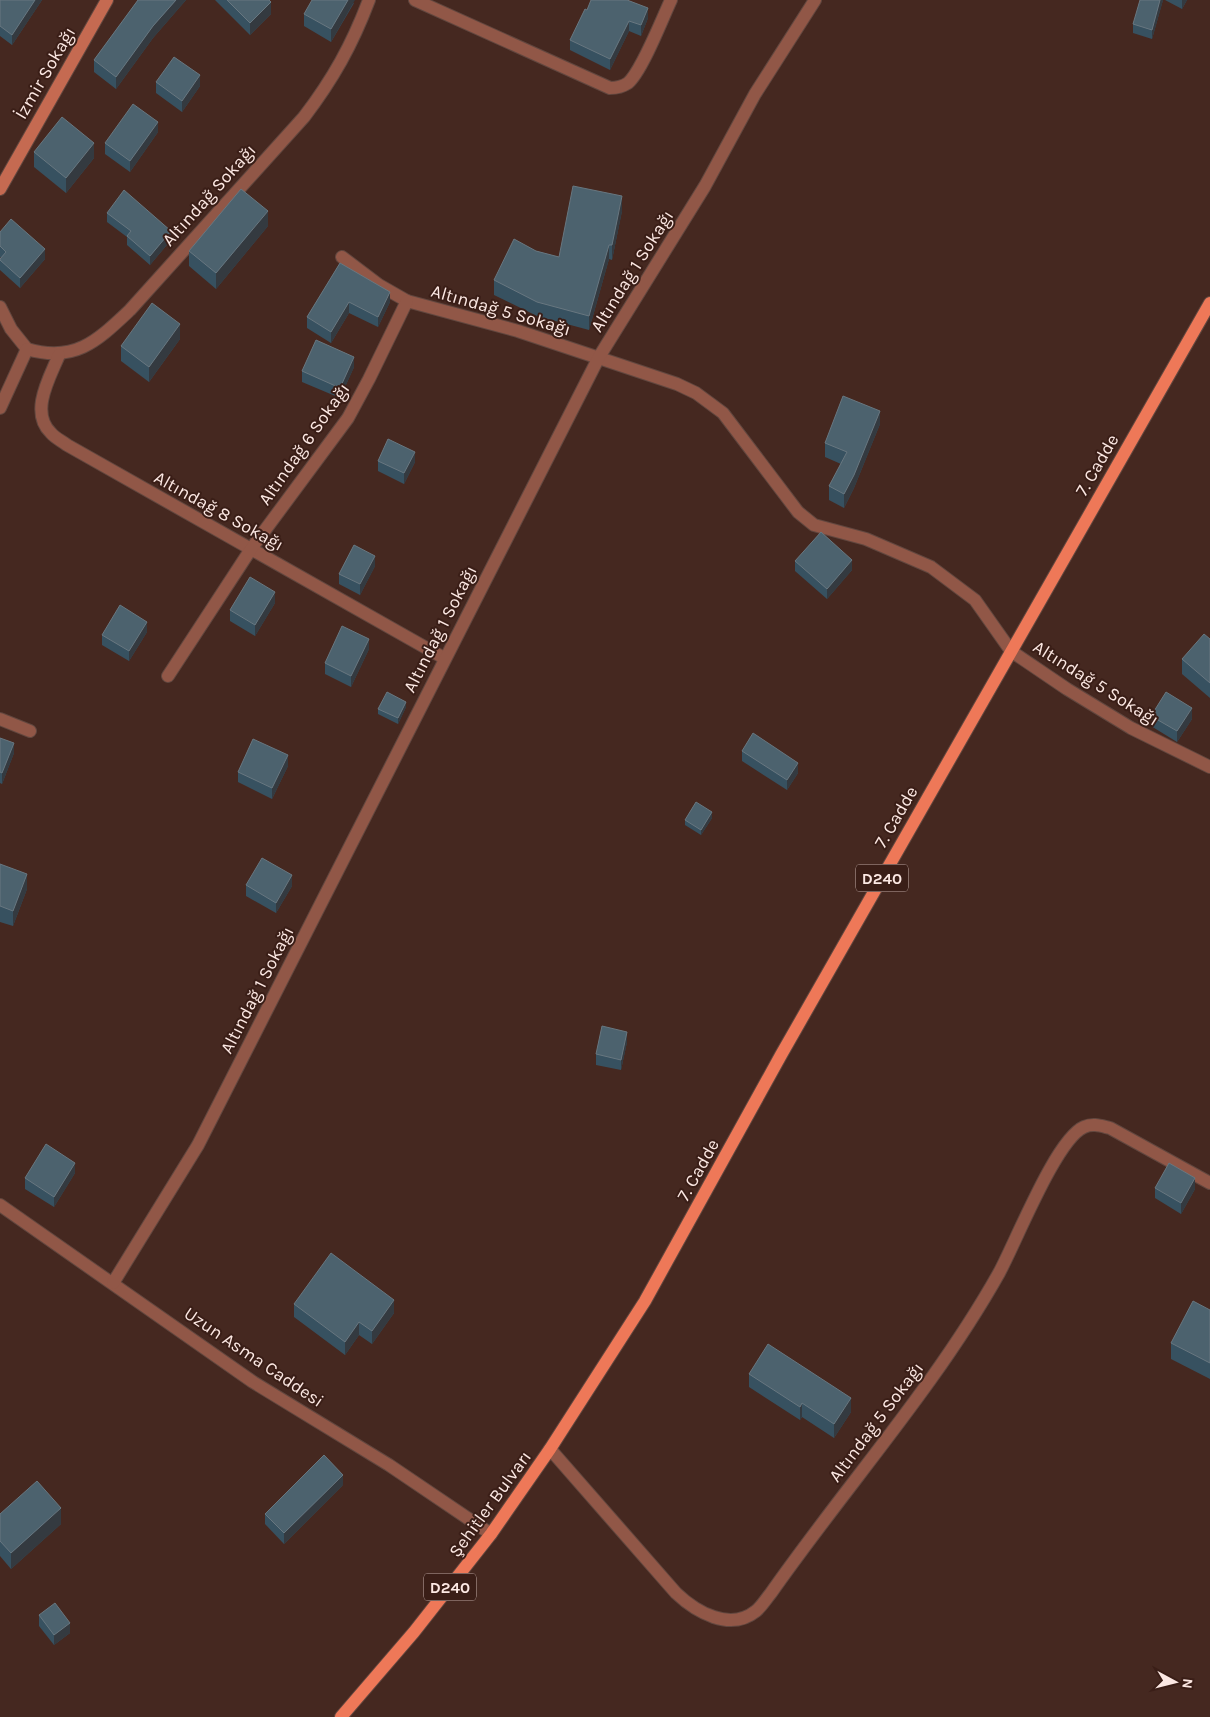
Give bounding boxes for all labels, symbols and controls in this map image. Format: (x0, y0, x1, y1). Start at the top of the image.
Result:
street label: İzmir Sokağı (10, 23, 80, 123)
street label: Altındağ Sokağı (157, 139, 261, 251)
street label: Altındağ 1 Sokağı (586, 206, 678, 336)
street label: Altındağ 5 Sokağı (429, 280, 573, 340)
street label: Altındağ 6 Sokağı (254, 379, 354, 509)
street label: 7. Cadde (1071, 430, 1123, 500)
street label: Altındağ 8 Sokağı (150, 466, 288, 556)
street label: Altındağ 1 Sokağı (398, 562, 482, 696)
street label: Altındağ 5 Sokağı (1029, 635, 1163, 731)
street label: 7. Cadde (870, 782, 922, 852)
road number: D240 (856, 864, 908, 891)
street label: Altındağ 1 Sokağı (215, 923, 299, 1057)
street label: 7. Cadde (672, 1135, 724, 1205)
street label: Uzun Asma Caddesi (180, 1302, 328, 1412)
street label: Altındağ 5 Sokağı (824, 1358, 928, 1486)
street label: Şehitler Bulvarı (444, 1447, 536, 1561)
road number: D240 (424, 1574, 476, 1600)
north arrow (1150, 1657, 1200, 1707)
text: N (1178, 1678, 1196, 1690)

